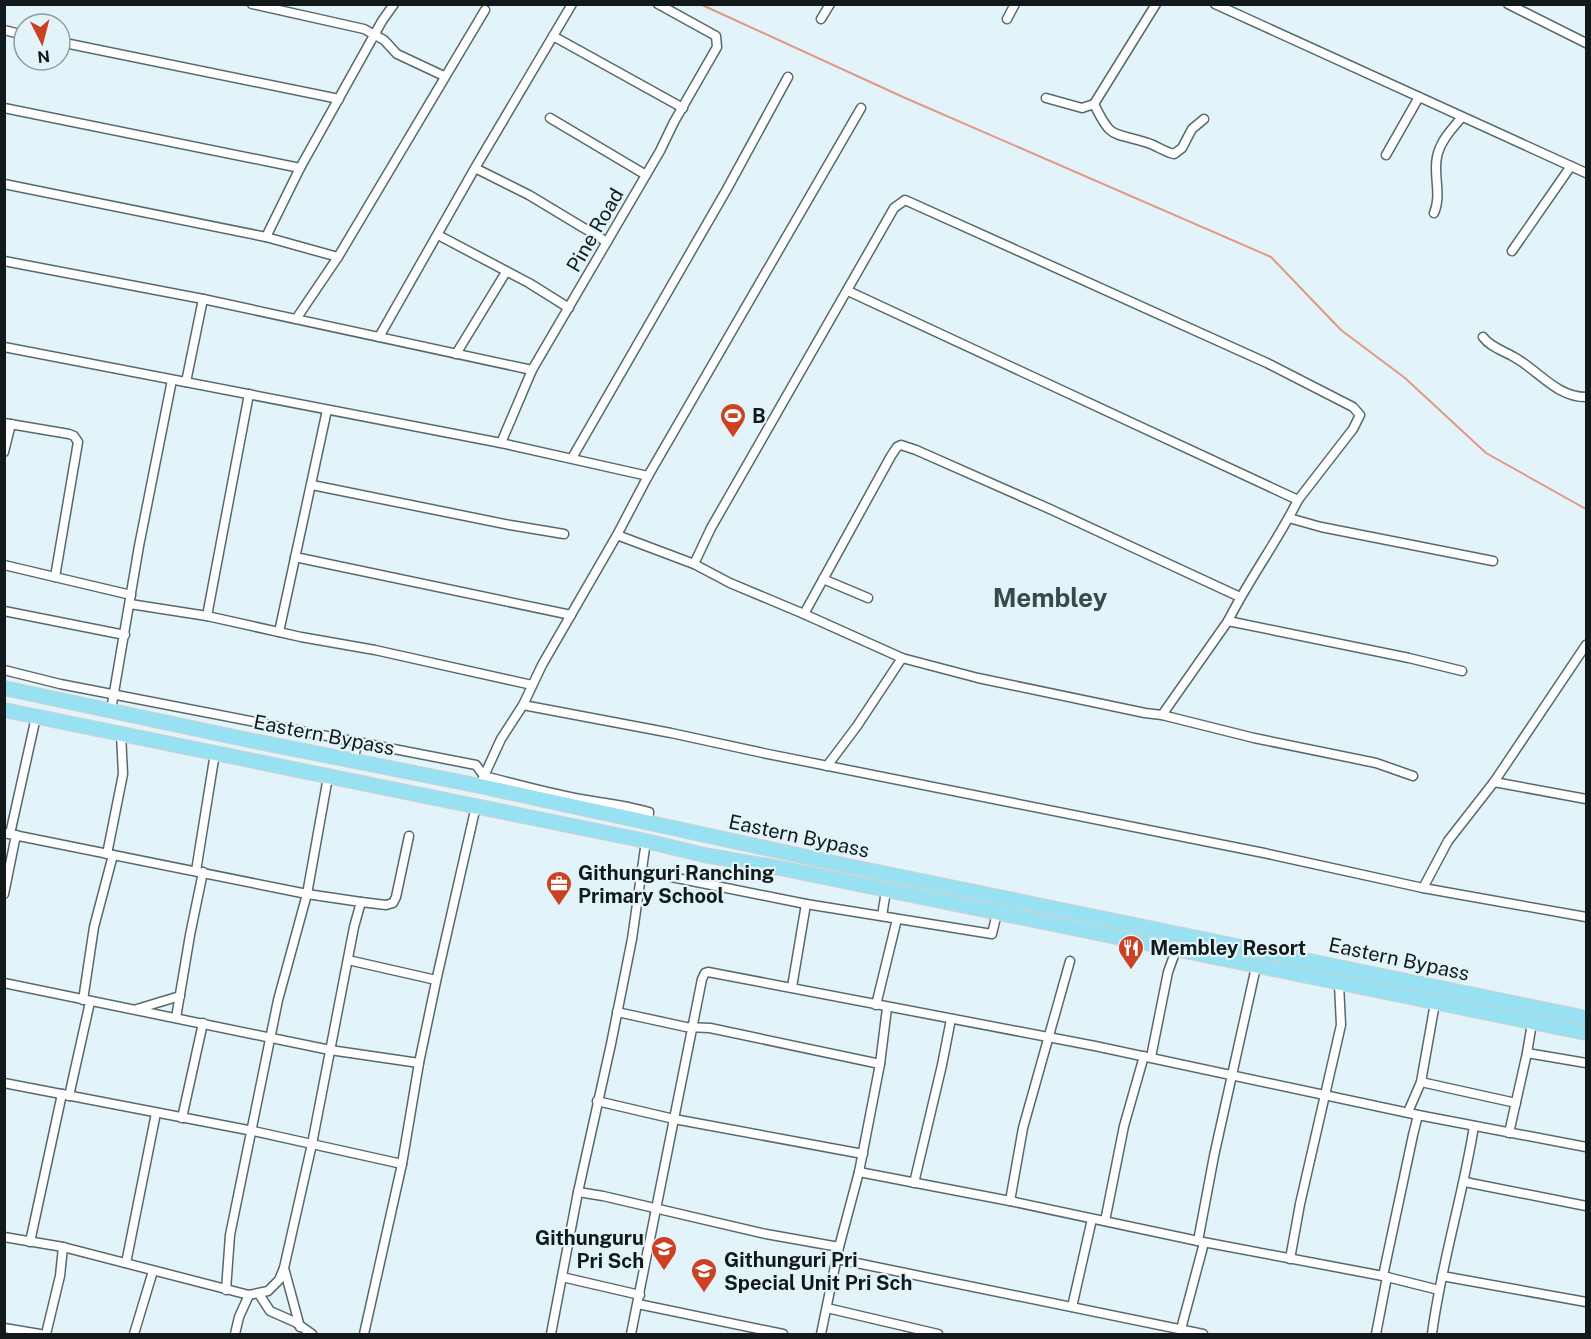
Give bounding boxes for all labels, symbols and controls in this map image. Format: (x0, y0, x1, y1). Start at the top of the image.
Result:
north arrow (12, 12, 72, 72)
text: N (36, 46, 51, 67)
street label: Pine Road (561, 184, 629, 276)
sports icon: B (718, 401, 748, 439)
place label: B (752, 404, 766, 428)
district label: Membley (993, 582, 1108, 613)
street label: Eastern Bypass (251, 710, 397, 760)
street label: Eastern Bypass (726, 809, 872, 863)
place label: Githunguri Ranching Primary School (578, 861, 775, 908)
office icon: Githunguri Ranching Primary School (544, 869, 574, 907)
street label: Eastern Bypass (1326, 932, 1472, 986)
restaurant icon: Membley Resort (1116, 933, 1146, 971)
place label: Membley Resort (1150, 936, 1306, 960)
place label: Githunguru Pri Sch (535, 1226, 644, 1273)
school or university icon: Githunguru Pri Sch (649, 1234, 679, 1272)
place label: Githunguri Pri Special Unit Pri Sch (724, 1248, 912, 1295)
school or university icon: Githunguri Pri Special Unit Pri Sch (689, 1256, 719, 1294)

